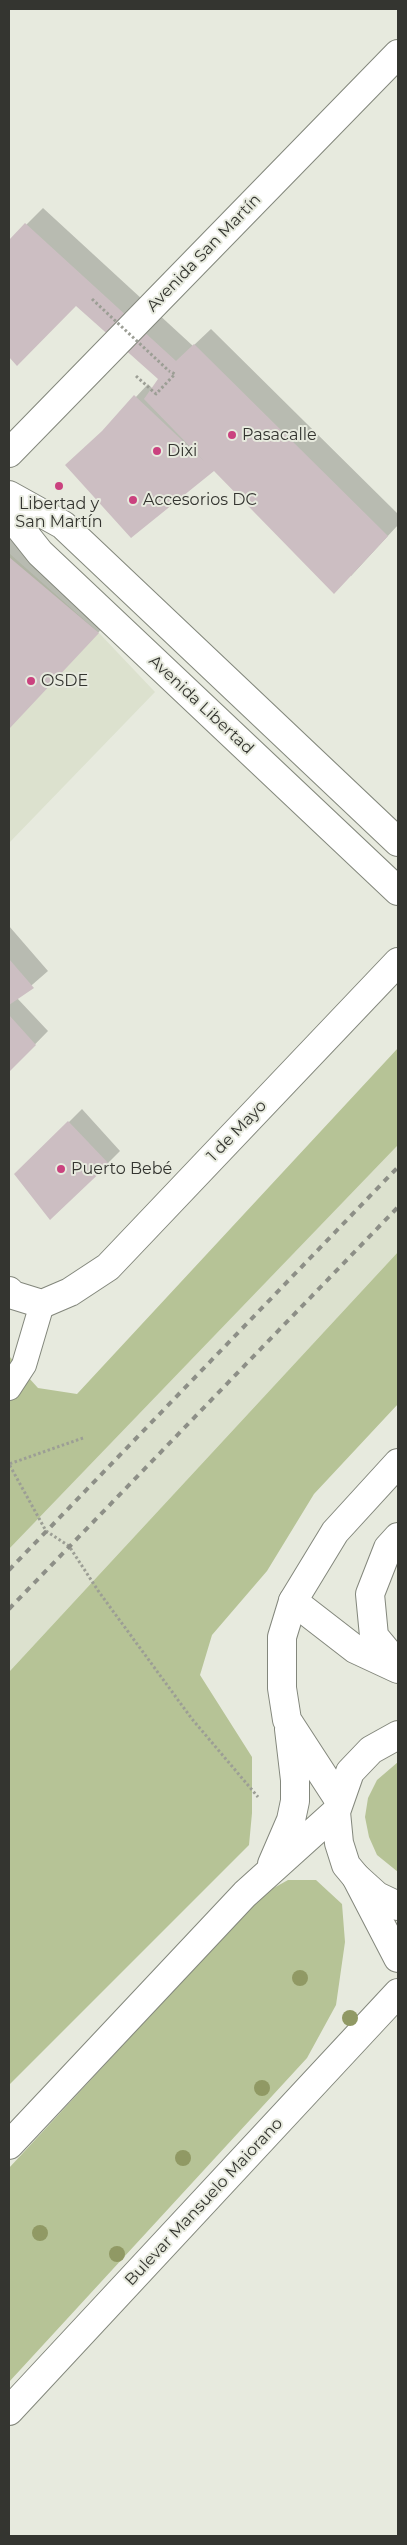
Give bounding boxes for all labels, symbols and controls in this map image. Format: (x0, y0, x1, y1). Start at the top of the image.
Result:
street label: Avenida San Martín (143, 190, 265, 316)
place label: Pasacalle (242, 425, 317, 445)
marker: Pasacalle (226, 429, 238, 441)
place label: Dixi (167, 441, 197, 461)
marker: Dixi (151, 445, 163, 457)
marker: Libertad y San Martín (53, 480, 65, 492)
place label: Accesorios DC (143, 490, 257, 510)
place label: Libertad y San Martín (15, 494, 103, 532)
marker: Accesorios DC (127, 494, 139, 506)
street label: Avenida Libertad (145, 652, 257, 758)
place label: OSDE (41, 671, 88, 691)
marker: OSDE (25, 675, 37, 687)
street label: 1 de Mayo (203, 1096, 271, 1166)
place label: Puerto Bebé (71, 1159, 172, 1179)
marker: Puerto Bebé (55, 1163, 67, 1175)
street label: Bulevar Mansuelo Maiorano (121, 2114, 287, 2290)

